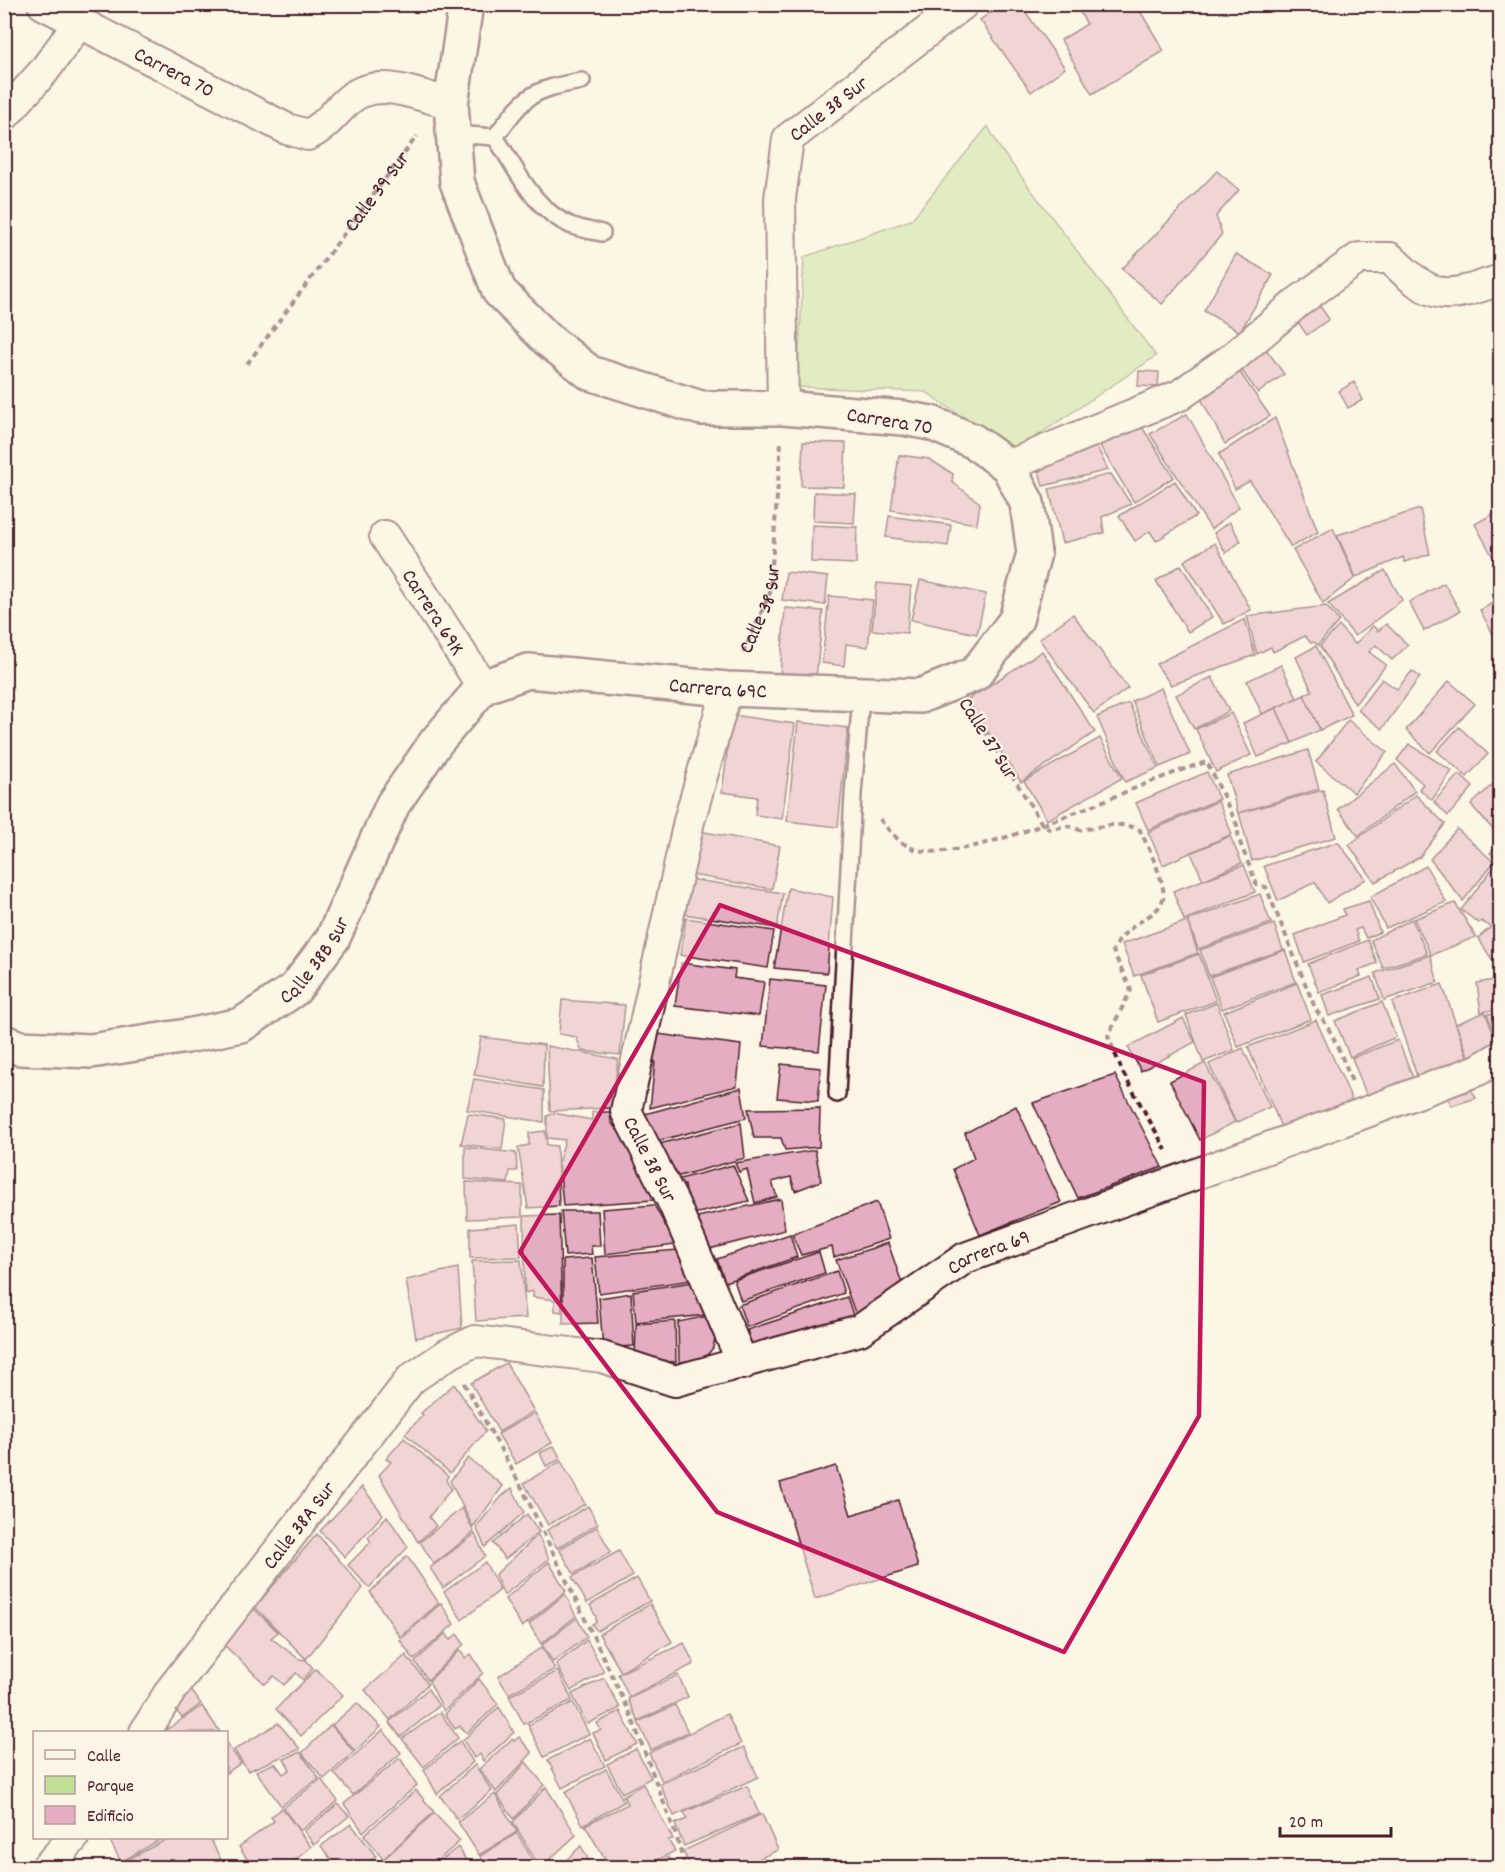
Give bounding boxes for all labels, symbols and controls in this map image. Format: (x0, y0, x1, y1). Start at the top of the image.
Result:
street label: Carrera 70 (128, 41, 219, 107)
street label: Calle 38 Sur (784, 70, 876, 151)
street label: Calle 39 Sur (338, 146, 419, 239)
street label: Carrera 70 (844, 401, 935, 445)
street label: Calle 38 Sur (733, 563, 790, 659)
street label: Carrera 69K (392, 564, 471, 662)
street label: Carrera 69C (668, 672, 767, 708)
street label: Calle 37 Sur (949, 692, 1024, 787)
street label: Calle 38B Sur (274, 912, 359, 1013)
street label: Calle 38 Sur (613, 1112, 683, 1209)
street label: Carrera 69 (942, 1224, 1035, 1284)
street label: Calle 38A Sur (257, 1476, 345, 1577)
legend (33, 1731, 228, 1839)
text: Calle (87, 1745, 121, 1770)
text: Parque (87, 1775, 134, 1800)
scale bar (1280, 1800, 1391, 1838)
text: Edificio (87, 1805, 134, 1830)
text: 20 m (1289, 1811, 1323, 1836)

